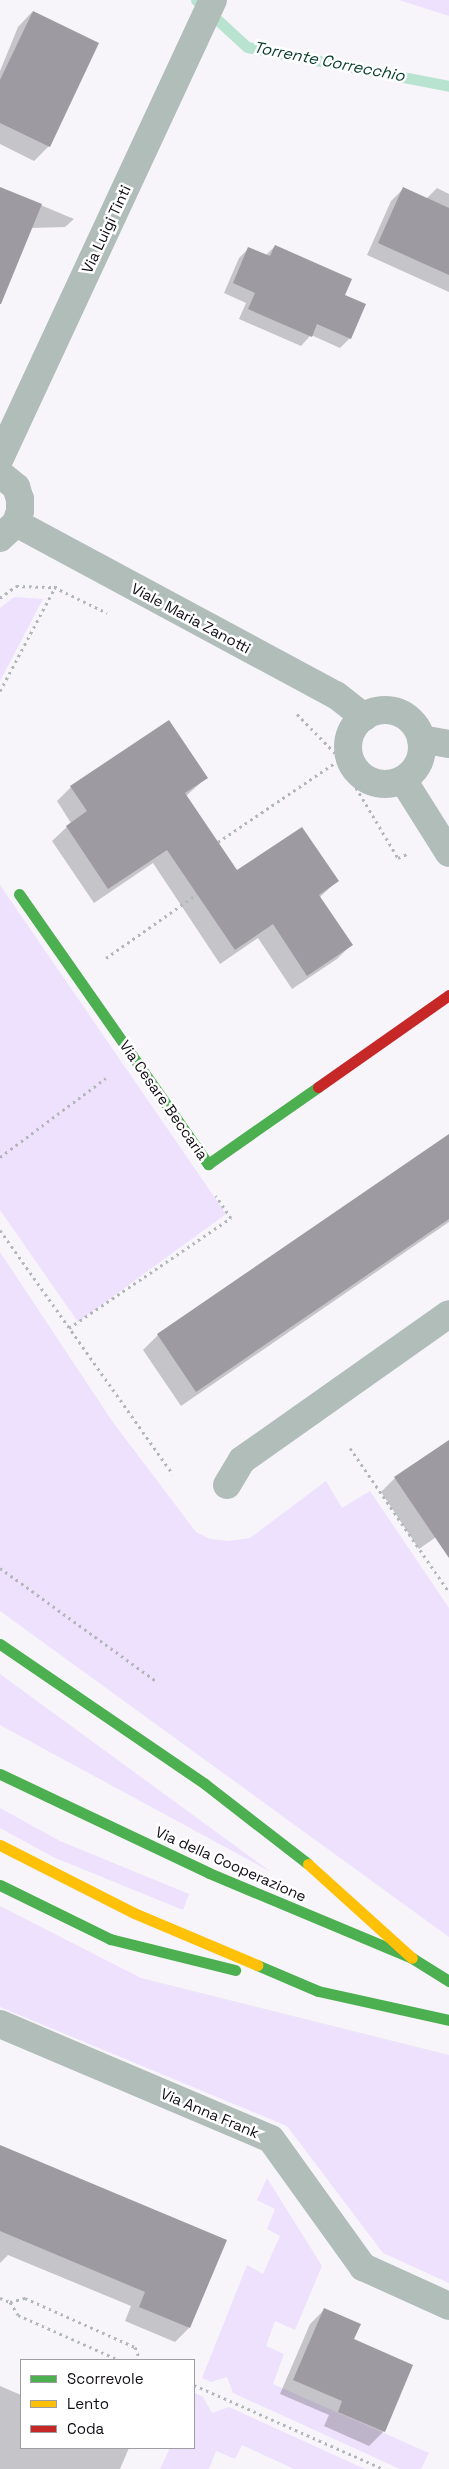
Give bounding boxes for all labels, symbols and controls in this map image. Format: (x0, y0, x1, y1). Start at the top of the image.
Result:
water label: Torrente Correcchio (252, 38, 406, 86)
street label: Via Luigi Tinti (78, 182, 134, 276)
street label: Viale Maria Zanotti (128, 579, 254, 657)
street label: Via Cesare Beccaria (116, 1037, 212, 1163)
street label: Via della Cooperazione (153, 1823, 309, 1905)
street label: Via Anna Frank (158, 2084, 262, 2142)
legend (20, 2359, 195, 2449)
text: Scorrevole (67, 2369, 144, 2388)
text: Lento (67, 2394, 109, 2413)
text: Coda (67, 2419, 104, 2438)

